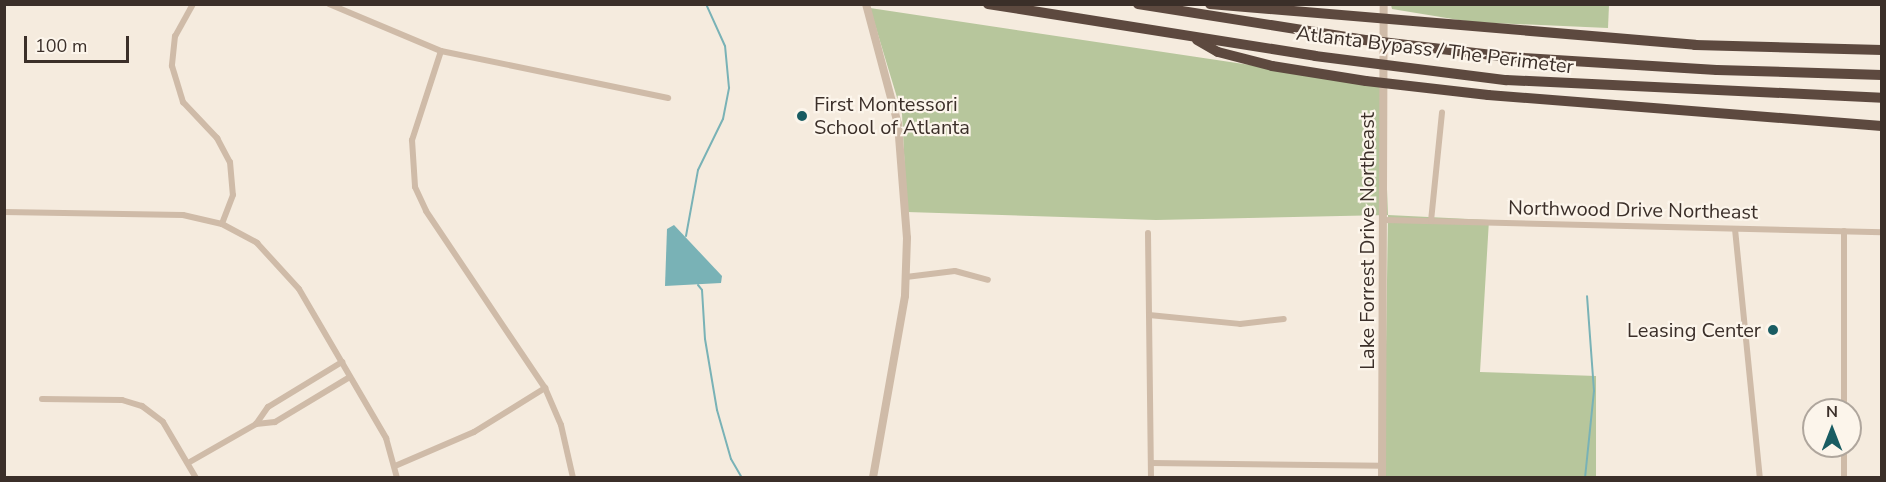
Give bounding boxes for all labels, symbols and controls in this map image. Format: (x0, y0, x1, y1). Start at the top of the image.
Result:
street label: Atlanta Bypass / The Perimeter (1295, 21, 1575, 79)
scale bar (27, 24, 132, 62)
text: 100 m (35, 34, 87, 58)
place label: First Montessori School of Atlanta (814, 92, 970, 139)
marker: First Montessori School of Atlanta (795, 109, 809, 123)
street label: Lake Forrest Drive Northeast (1355, 112, 1379, 370)
street label: Northwood Drive Northeast (1508, 196, 1758, 224)
place label: Leasing Center (1627, 318, 1761, 342)
marker: Leasing Center (1766, 323, 1780, 337)
north arrow (1802, 398, 1862, 458)
text: N (1826, 401, 1838, 423)

